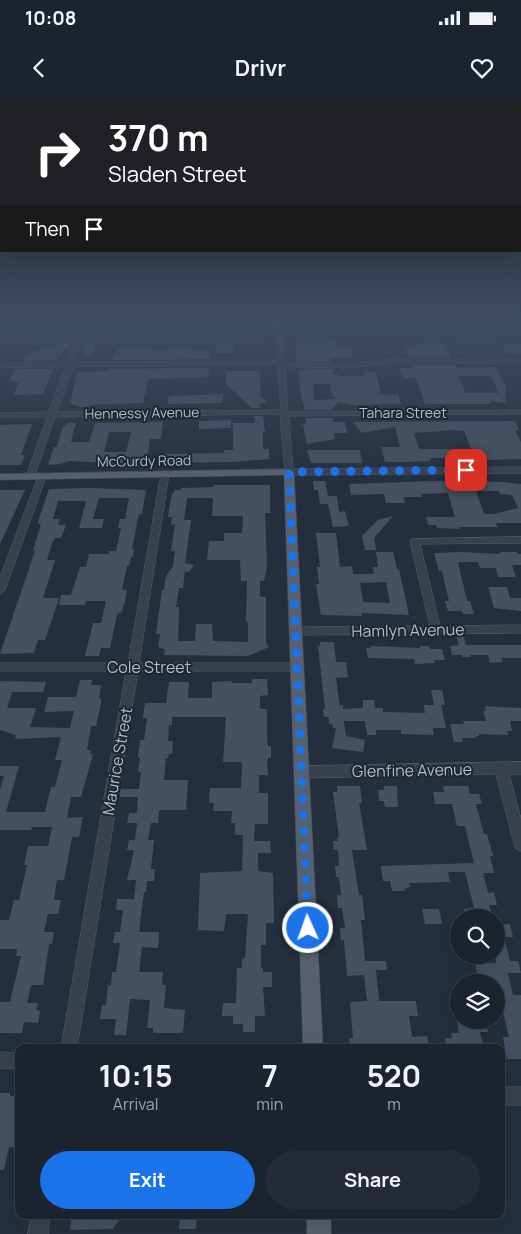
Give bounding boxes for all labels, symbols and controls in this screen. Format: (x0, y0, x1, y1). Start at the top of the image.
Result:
text: 10:08 (25, 5, 76, 31)
text: Drivr (235, 53, 286, 83)
icon: back (25, 54, 53, 82)
icon: heart (468, 54, 496, 82)
text: 370 m (108, 114, 209, 162)
icon: right (25, 120, 90, 185)
text: Sladen Street (108, 159, 247, 189)
icon: arrive (80, 215, 108, 243)
text: Then (25, 216, 70, 242)
street label: Hennessy Avenue (84, 402, 200, 423)
street label: Tahara Street (359, 403, 447, 422)
pin (445, 449, 487, 491)
street label: McCurdy Road (97, 450, 191, 471)
icon: arrive (452, 456, 480, 484)
street label: Hamlyn Avenue (351, 618, 465, 642)
street label: Cole Street (107, 656, 191, 678)
street label: Maurice Street (97, 705, 137, 817)
street label: Glenfine Avenue (352, 758, 472, 782)
position arrow (281, 901, 333, 953)
map controls (450, 909, 505, 1029)
button: search (450, 909, 505, 964)
button: layers (450, 974, 505, 1029)
text: 10:15 (99, 1055, 173, 1096)
text: 7 (262, 1055, 278, 1096)
text: 520 (367, 1055, 421, 1096)
text: Arrival (113, 1093, 159, 1115)
text: min (256, 1093, 283, 1115)
text: m (387, 1093, 401, 1115)
button: Exit (40, 1151, 255, 1209)
button: Share (265, 1151, 480, 1209)

